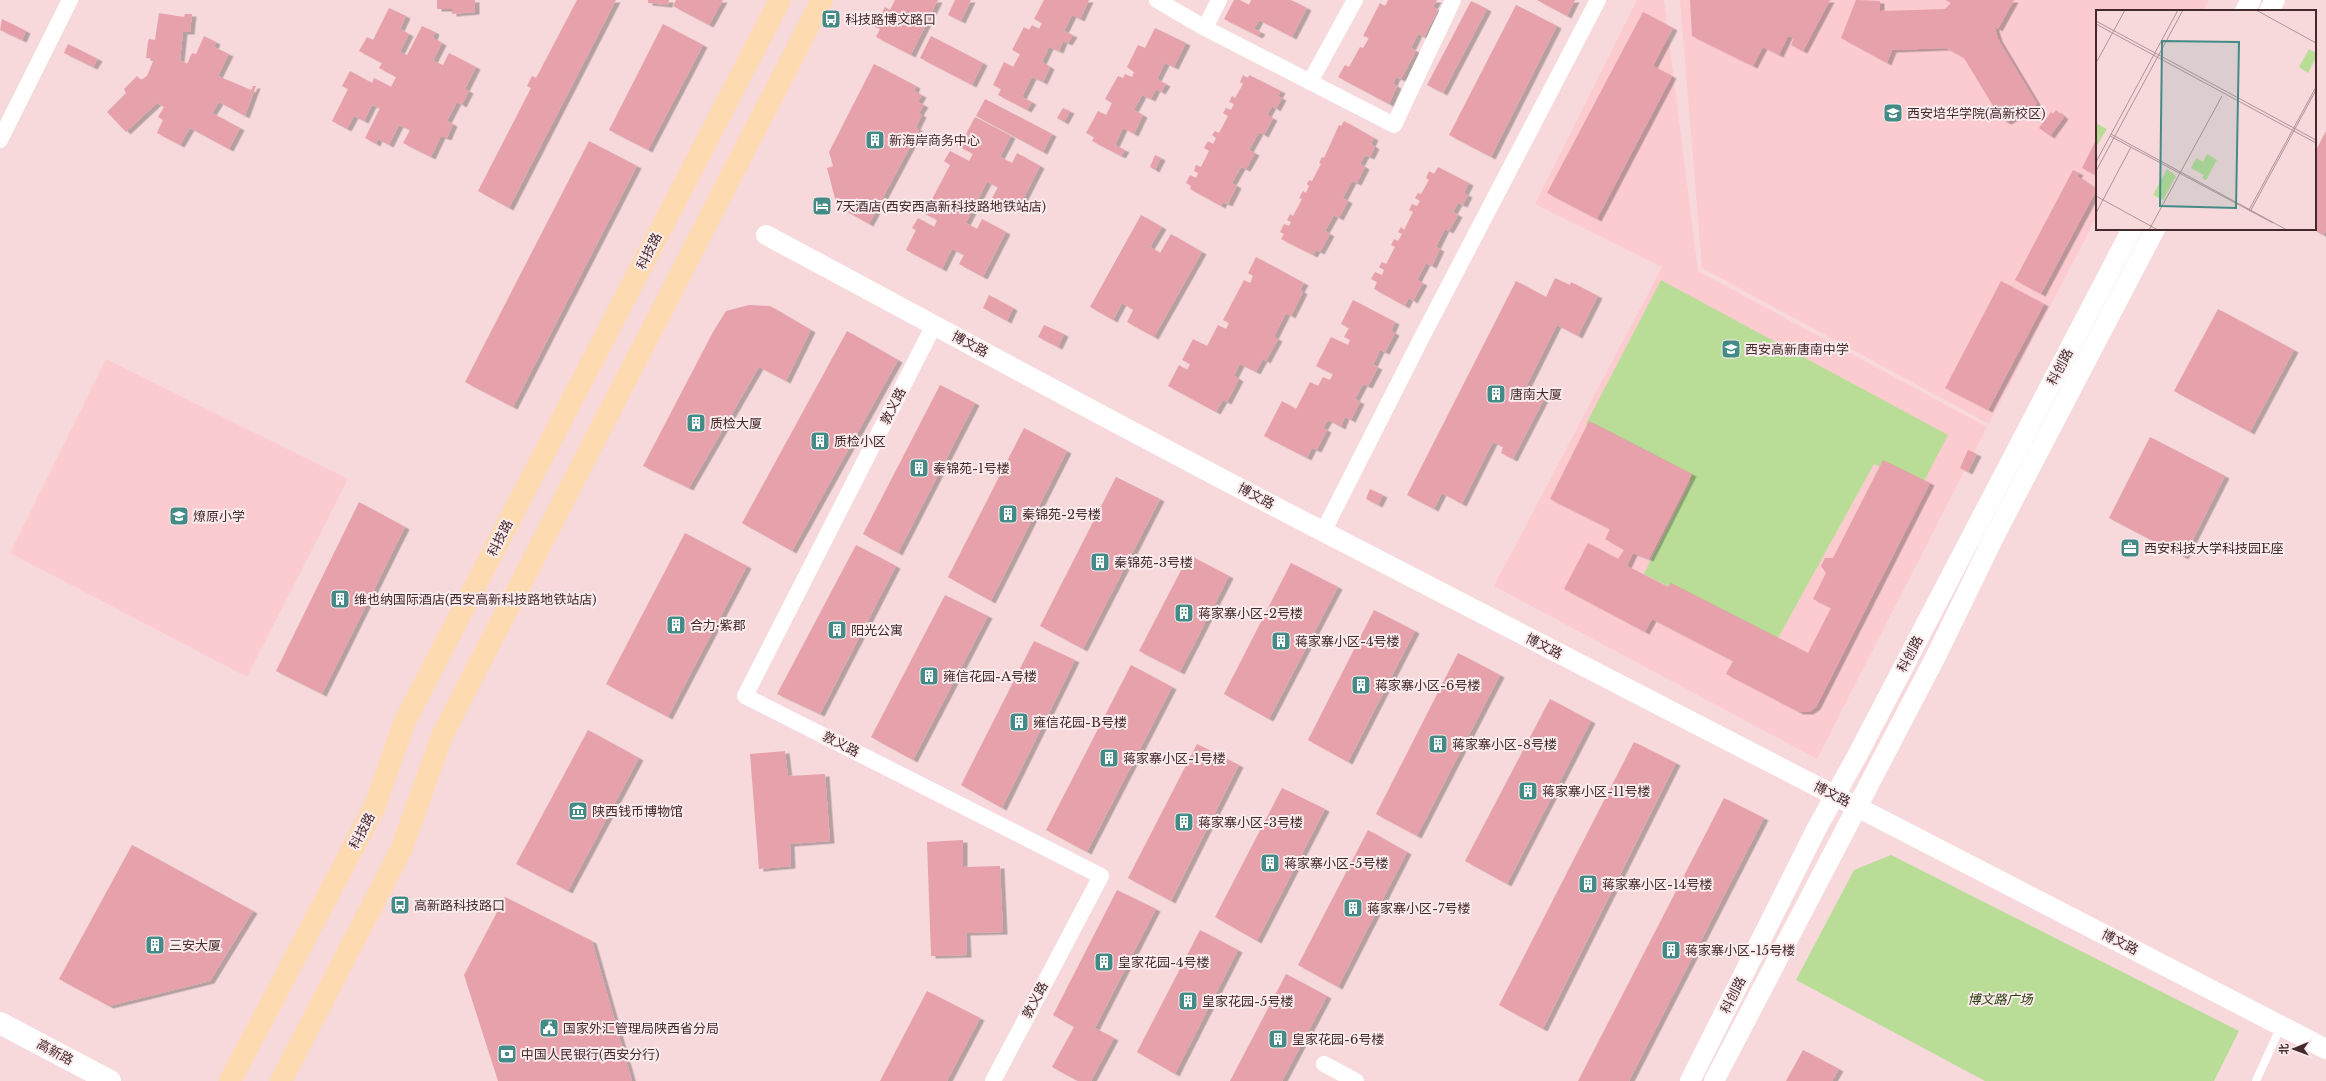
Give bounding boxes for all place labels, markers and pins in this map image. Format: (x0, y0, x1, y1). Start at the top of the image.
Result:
bus stop icon: 科技路博文路口 (820, 8, 842, 30)
place label: 科技路博文路口 (845, 11, 936, 28)
school or university icon: 西安培华学院(高新校区) (1882, 102, 1904, 124)
place label: 西安培华学院(高新校区) (1907, 105, 2046, 122)
building icon: 新海岸商务中心 (864, 129, 886, 151)
place label: 新海岸商务中心 (889, 132, 980, 149)
hotel icon: 7天酒店(西安西高新科技路地铁站店) (811, 195, 833, 217)
place label: 7天酒店(西安西高新科技路地铁站店) (836, 198, 1046, 215)
school or university icon: 西安高新唐南中学 (1720, 338, 1742, 360)
place label: 西安高新唐南中学 (1745, 341, 1849, 358)
building icon: 唐南大厦 (1485, 383, 1507, 405)
place label: 唐南大厦 (1510, 386, 1562, 403)
building icon: 质检大厦 (685, 412, 707, 434)
place label: 质检大厦 (710, 415, 762, 432)
building icon: 质检小区 (809, 430, 831, 452)
place label: 质检小区 (834, 433, 886, 450)
building icon: 秦锦苑-1号楼 (908, 457, 930, 479)
place label: 秦锦苑-1号楼 (933, 460, 1010, 477)
building icon: 秦锦苑-2号楼 (997, 503, 1019, 525)
school or university icon: 燎原小学 (168, 505, 190, 527)
place label: 秦锦苑-2号楼 (1022, 506, 1101, 523)
place label: 燎原小学 (193, 508, 245, 525)
office icon: 西安科技大学科技园E座 (2119, 537, 2141, 559)
place label: 西安科技大学科技园E座 (2144, 540, 2283, 557)
building icon: 秦锦苑-3号楼 (1089, 551, 1111, 573)
place label: 秦锦苑-3号楼 (1114, 554, 1193, 571)
building icon: 维也纳国际酒店(西安高新科技路地铁站店) (329, 588, 351, 610)
place label: 维也纳国际酒店(西安高新科技路地铁站店) (354, 591, 597, 608)
building icon: 蒋家寨小区-2号楼 (1173, 602, 1195, 624)
place label: 蒋家寨小区-2号楼 (1198, 605, 1303, 622)
building icon: 合力·紫郡 (665, 614, 687, 636)
place label: 合力·紫郡 (690, 617, 746, 634)
building icon: 阳光公寓 (826, 619, 848, 641)
place label: 阳光公寓 (851, 622, 903, 639)
building icon: 蒋家寨小区-4号楼 (1270, 630, 1292, 652)
place label: 蒋家寨小区-4号楼 (1295, 633, 1400, 650)
building icon: 雍信花园-A号楼 (918, 665, 940, 687)
place label: 雍信花园-A号楼 (943, 668, 1037, 685)
building icon: 蒋家寨小区-6号楼 (1350, 674, 1372, 696)
place label: 蒋家寨小区-6号楼 (1375, 677, 1480, 694)
building icon: 雍信花园-B号楼 (1008, 711, 1030, 733)
place label: 雍信花园-B号楼 (1033, 714, 1127, 731)
building icon: 蒋家寨小区-8号楼 (1427, 733, 1449, 755)
place label: 蒋家寨小区-8号楼 (1452, 736, 1557, 753)
building icon: 蒋家寨小区-1号楼 (1098, 747, 1120, 769)
place label: 蒋家寨小区-1号楼 (1123, 750, 1226, 767)
building icon: 蒋家寨小区-11号楼 (1517, 780, 1539, 802)
place label: 蒋家寨小区-11号楼 (1542, 783, 1651, 800)
museum icon: 陕西钱币博物馆 (567, 800, 589, 822)
place label: 陕西钱币博物馆 (592, 803, 683, 820)
building icon: 蒋家寨小区-3号楼 (1173, 811, 1195, 833)
place label: 蒋家寨小区-3号楼 (1198, 814, 1303, 831)
building icon: 蒋家寨小区-5号楼 (1259, 852, 1281, 874)
place label: 蒋家寨小区-5号楼 (1284, 855, 1388, 872)
building icon: 蒋家寨小区-14号楼 (1577, 873, 1599, 895)
place label: 蒋家寨小区-14号楼 (1602, 876, 1712, 893)
bus stop icon: 高新路科技路口 (389, 894, 411, 916)
place label: 高新路科技路口 (414, 897, 505, 914)
building icon: 蒋家寨小区-7号楼 (1342, 897, 1364, 919)
place label: 蒋家寨小区-7号楼 (1367, 900, 1470, 917)
building icon: 三安大厦 (144, 934, 166, 956)
place label: 三安大厦 (169, 937, 221, 954)
building icon: 蒋家寨小区-15号楼 (1660, 939, 1682, 961)
place label: 蒋家寨小区-15号楼 (1685, 942, 1795, 959)
building icon: 皇家花园-4号楼 (1093, 951, 1115, 973)
place label: 皇家花园-4号楼 (1118, 954, 1210, 971)
building icon: 皇家花园-5号楼 (1177, 990, 1199, 1012)
place label: 皇家花园-5号楼 (1202, 993, 1293, 1010)
public building icon: 国家外汇管理局陕西省分局 (538, 1017, 560, 1039)
place label: 国家外汇管理局陕西省分局 (563, 1020, 719, 1037)
building icon: 皇家花园-6号楼 (1267, 1028, 1289, 1050)
place label: 皇家花园-6号楼 (1292, 1031, 1384, 1048)
bank icon: 中国人民银行(西安分行) (496, 1043, 518, 1065)
place label: 中国人民银行(西安分行) (521, 1046, 660, 1063)

